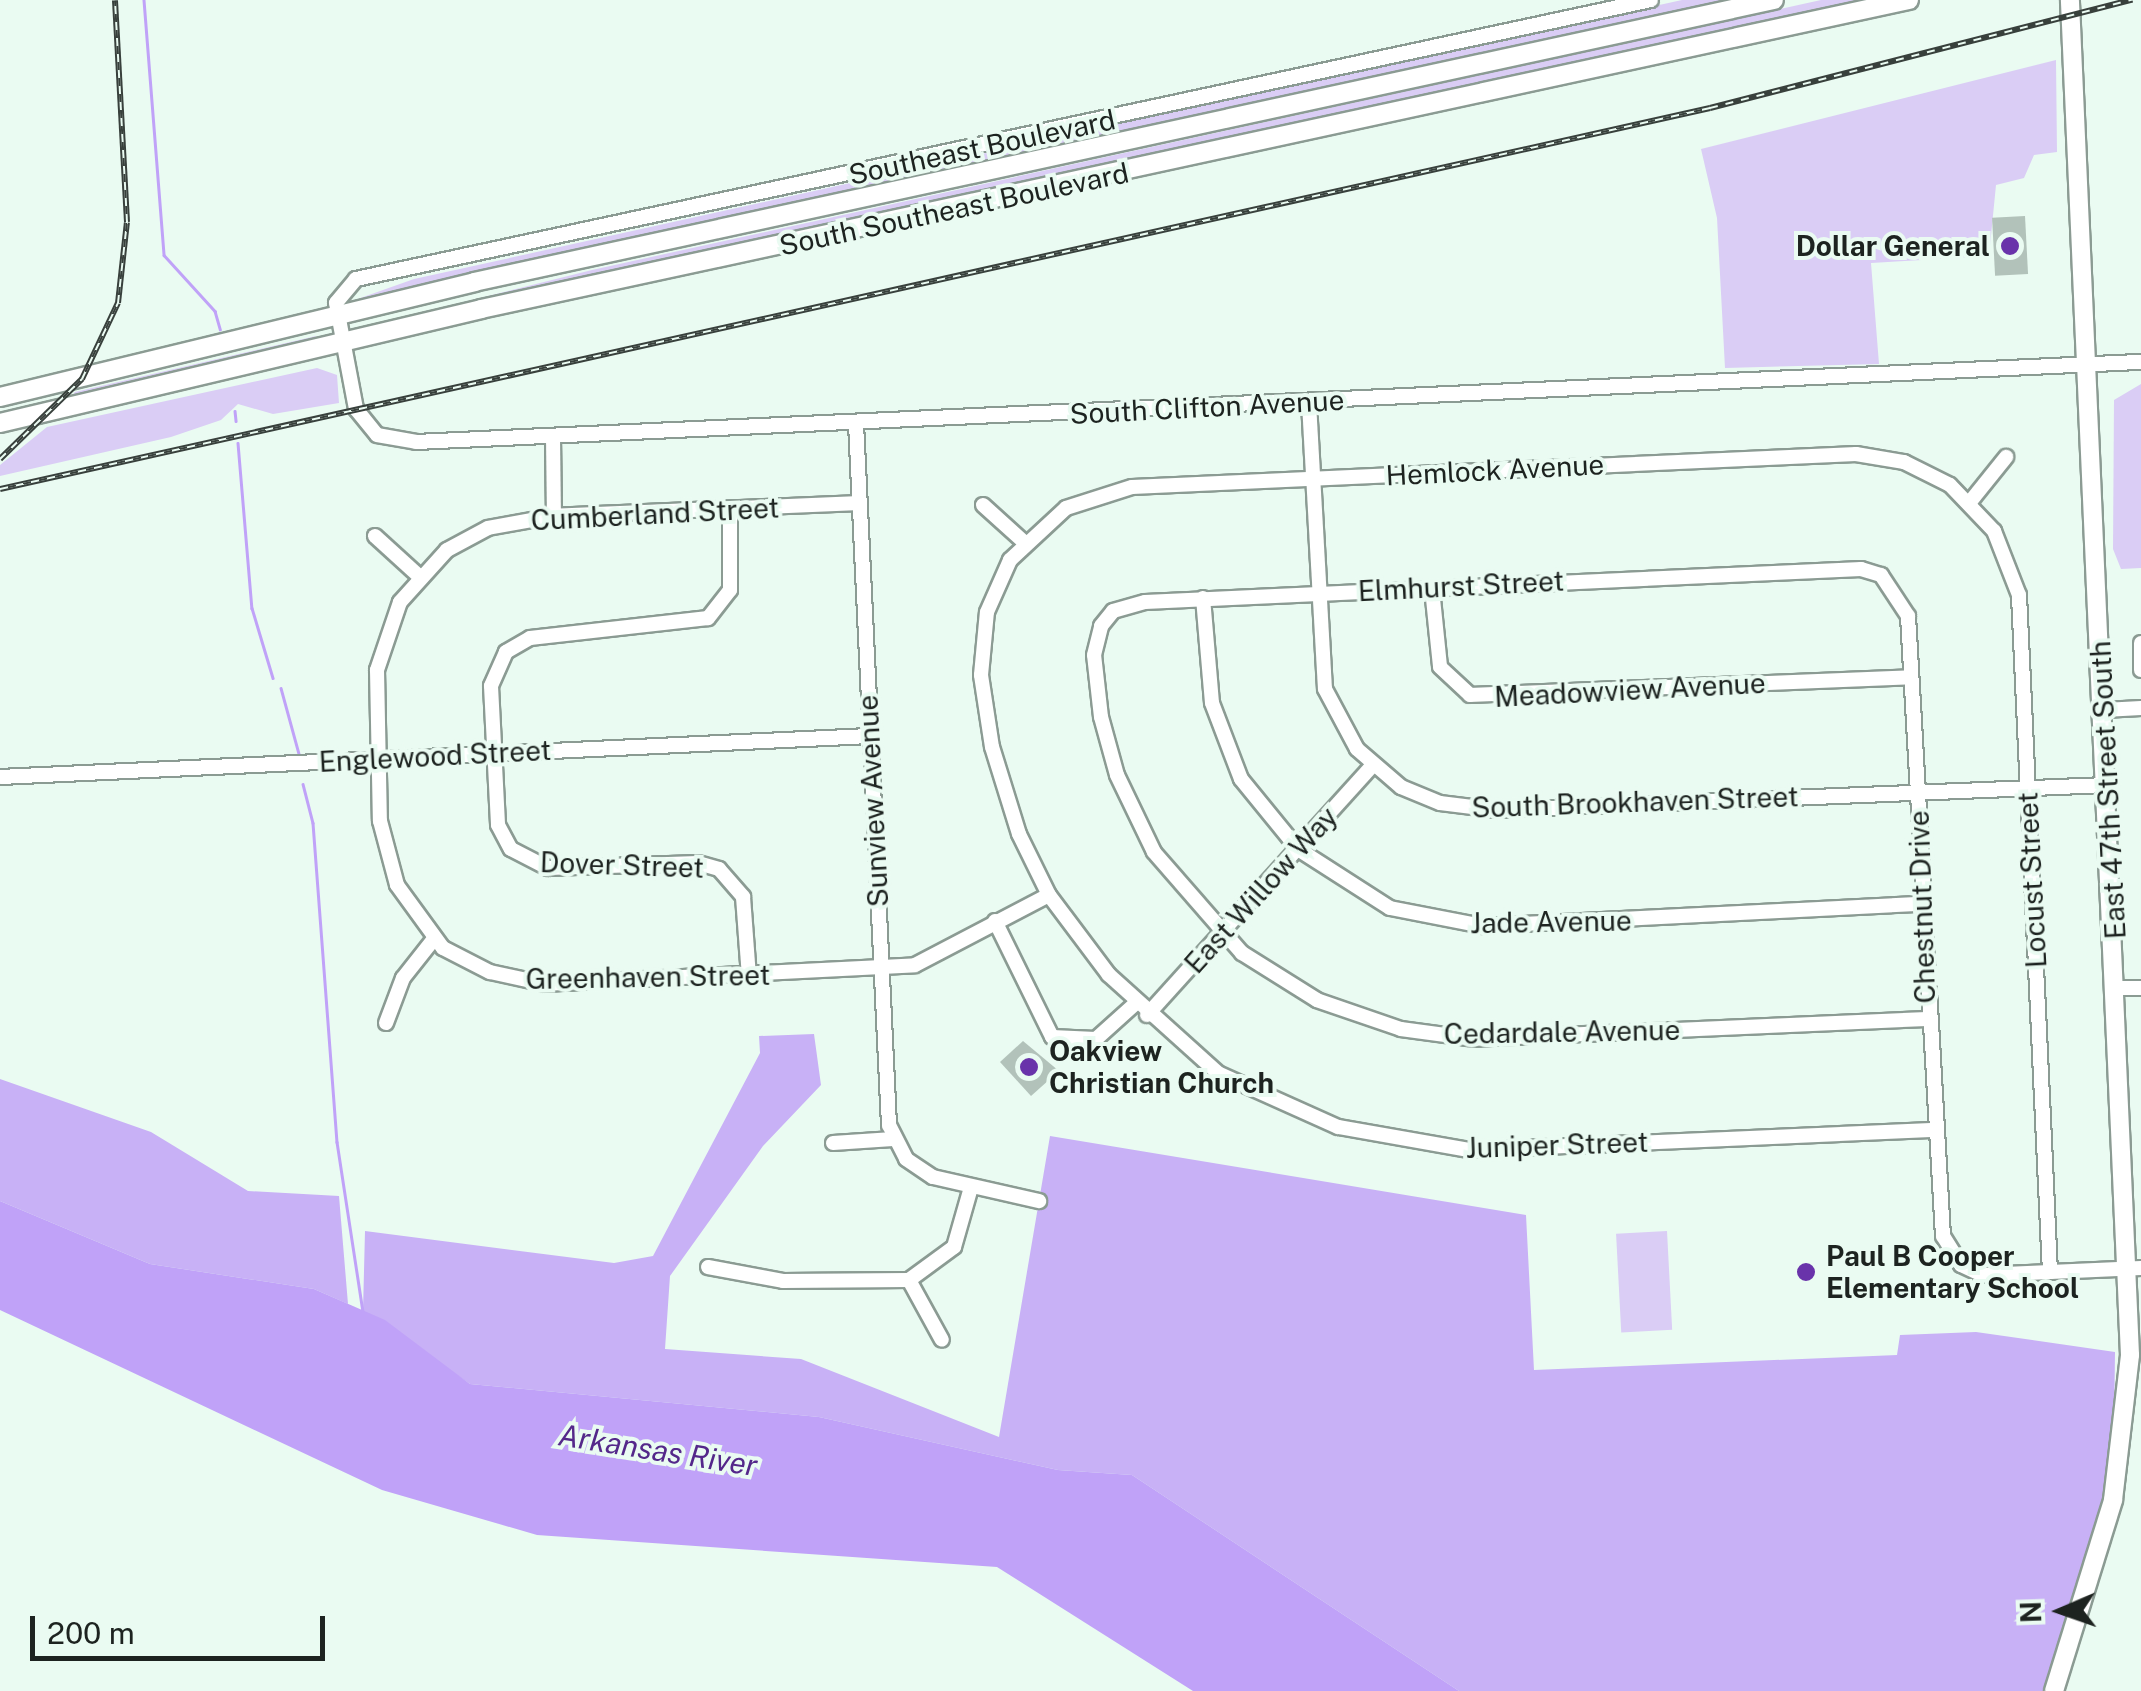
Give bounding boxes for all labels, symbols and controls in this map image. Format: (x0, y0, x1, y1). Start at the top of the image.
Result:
street label: Southeast Boulevard (846, 102, 1118, 192)
street label: South Southeast Boulevard (776, 156, 1132, 262)
place label: Dollar General (1796, 229, 1990, 263)
marker: Dollar General (1999, 235, 2021, 257)
street label: South Clifton Avenue (1069, 383, 1345, 431)
street label: Hemlock Avenue (1385, 448, 1605, 492)
street label: Cumberland Street (530, 491, 780, 537)
street label: Elmhurst Street (1357, 564, 1565, 608)
street label: East 47th Street South (2083, 640, 2133, 940)
street label: Meadowview Avenue (1493, 666, 1767, 714)
street label: Sunview Avenue (851, 694, 895, 908)
street label: Englewood Street (318, 733, 552, 779)
street label: South Brookhaven Street (1471, 780, 1799, 824)
street label: Locust Street (2011, 791, 2053, 969)
street label: East Willow Way (1177, 799, 1345, 981)
street label: Chestnut Drive (1902, 810, 1942, 1004)
street label: Dover Street (539, 845, 705, 885)
street label: Jade Avenue (1470, 904, 1632, 940)
street label: Greenhaven Street (525, 958, 771, 996)
street label: Cedardale Avenue (1443, 1013, 1681, 1051)
place label: Oakview Christian Church (1049, 1034, 1274, 1100)
marker: Oakview Christian Church (1018, 1056, 1040, 1078)
street label: Juniper Street (1465, 1125, 1649, 1165)
place label: Paul B Cooper Elementary School (1826, 1239, 2079, 1305)
marker: Paul B Cooper Elementary School (1795, 1261, 1817, 1283)
water label: Arkansas River (556, 1417, 760, 1483)
north arrow (2011, 1561, 2111, 1661)
scale bar (35, 1596, 330, 1658)
text: N (2014, 1601, 2047, 1624)
text: 200 m (47, 1615, 135, 1651)

